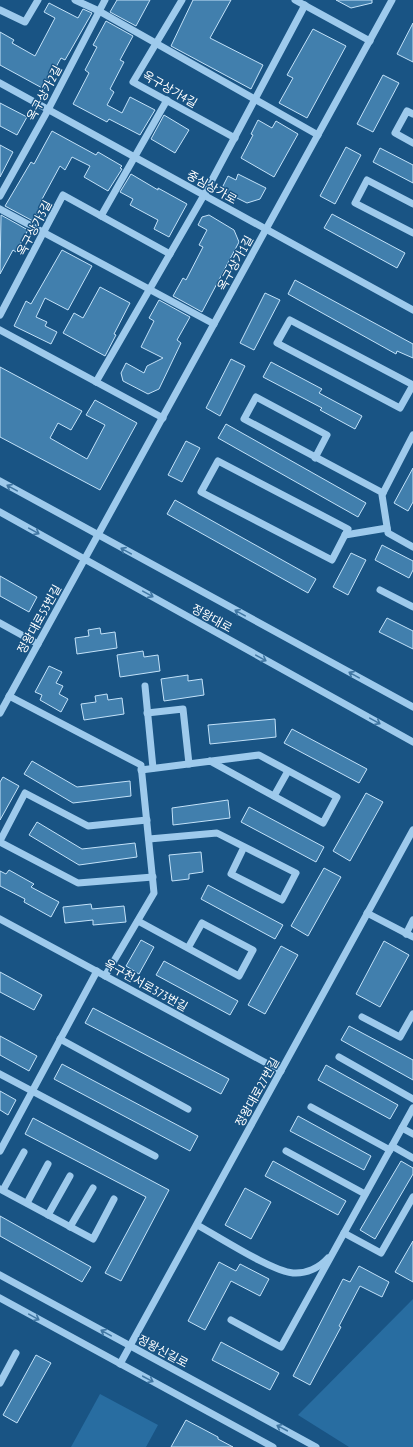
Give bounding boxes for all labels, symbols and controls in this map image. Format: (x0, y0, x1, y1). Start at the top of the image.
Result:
street label: 옥구상가2길 (23, 63, 65, 123)
street label: 옥구상가4길 (140, 67, 200, 111)
street label: 중심상가로 (184, 167, 240, 207)
street label: 옥구상가3길 (13, 198, 55, 258)
street label: 옥구상가1길 (214, 233, 256, 293)
one-way arrow (6, 484, 18, 491)
one-way arrow (28, 528, 40, 535)
one-way arrow (120, 547, 132, 554)
street label: 정왕대로53번길 (14, 582, 64, 656)
one-way arrow (141, 591, 153, 599)
street label: 정왕대로 (189, 601, 235, 635)
one-way arrow (234, 609, 246, 617)
one-way arrow (255, 654, 267, 662)
one-way arrow (348, 671, 360, 679)
one-way arrow (368, 718, 380, 725)
street label: 옥구천서로373번길 (101, 956, 191, 1014)
street label: 정왕대로27번길 (232, 1055, 282, 1129)
one-way arrow (28, 1314, 40, 1322)
one-way arrow (100, 1329, 112, 1336)
street label: 정왕신길로 (135, 1331, 191, 1371)
one-way arrow (142, 1376, 154, 1384)
one-way arrow (276, 1424, 288, 1432)

